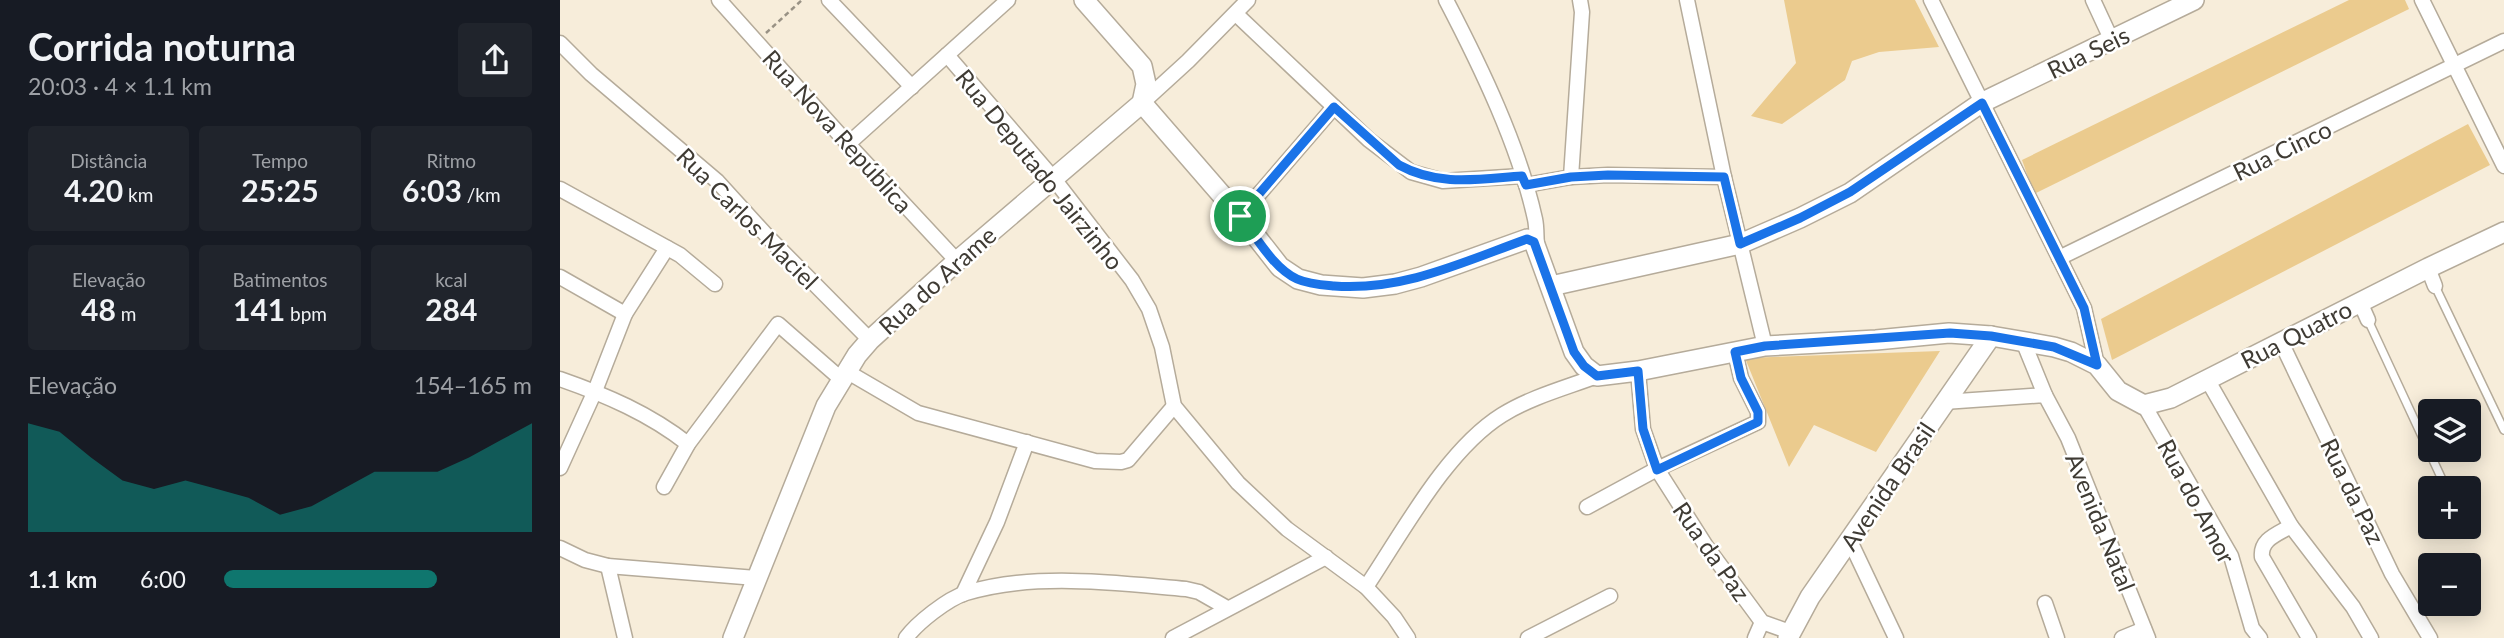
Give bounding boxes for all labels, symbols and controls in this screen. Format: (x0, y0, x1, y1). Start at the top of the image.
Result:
street label: Rua Seis (2042, 20, 2134, 84)
text: Corrida noturna (28, 23, 296, 69)
button: share (458, 23, 532, 97)
street label: Rua Nova República (757, 43, 919, 219)
street label: Rua Deputado Jairzinho (950, 63, 1130, 275)
text: 20:03 · 4 × 1.1 km (28, 72, 212, 100)
street label: Rua Cinco (2228, 114, 2336, 186)
street label: Rua Carlos Maciel (671, 141, 825, 295)
text: Distância (70, 149, 147, 172)
text: Tempo (252, 149, 308, 172)
text: Ritmo (427, 149, 476, 172)
text: 4.20 (64, 172, 123, 208)
text: 25:25 (241, 172, 319, 208)
text: 6:03 (402, 172, 462, 208)
text: km (123, 183, 153, 206)
text: /km (462, 183, 501, 206)
pin (1210, 186, 1270, 246)
icon: arrive (1221, 197, 1259, 235)
street label: Rua do Arame (872, 220, 1002, 340)
text: Elevação (72, 268, 145, 291)
text: Batimentos (232, 268, 328, 291)
text: kcal (435, 268, 467, 291)
text: 48 (81, 291, 116, 327)
text: 141 (233, 291, 285, 327)
text: 284 (425, 291, 477, 327)
street label: Rua Quatro (2236, 294, 2356, 374)
text: m (116, 302, 136, 325)
text: bpm (285, 302, 327, 325)
text: Elevação (28, 371, 117, 399)
text: 154–165 m (414, 371, 532, 399)
map controls (2418, 399, 2481, 616)
button: layers (2418, 399, 2481, 462)
street label: Avenida Brasil (1834, 416, 1940, 556)
street label: Rua da Paz (2315, 433, 2391, 549)
street label: Rua do Amor (2152, 434, 2242, 568)
street label: Avenida Natal (2060, 449, 2142, 595)
button: + (2418, 476, 2481, 539)
street label: Rua da Paz (1667, 496, 1757, 606)
button: − (2418, 553, 2481, 616)
text: 1.1 km (28, 565, 97, 593)
text: 6:00 (140, 565, 186, 593)

